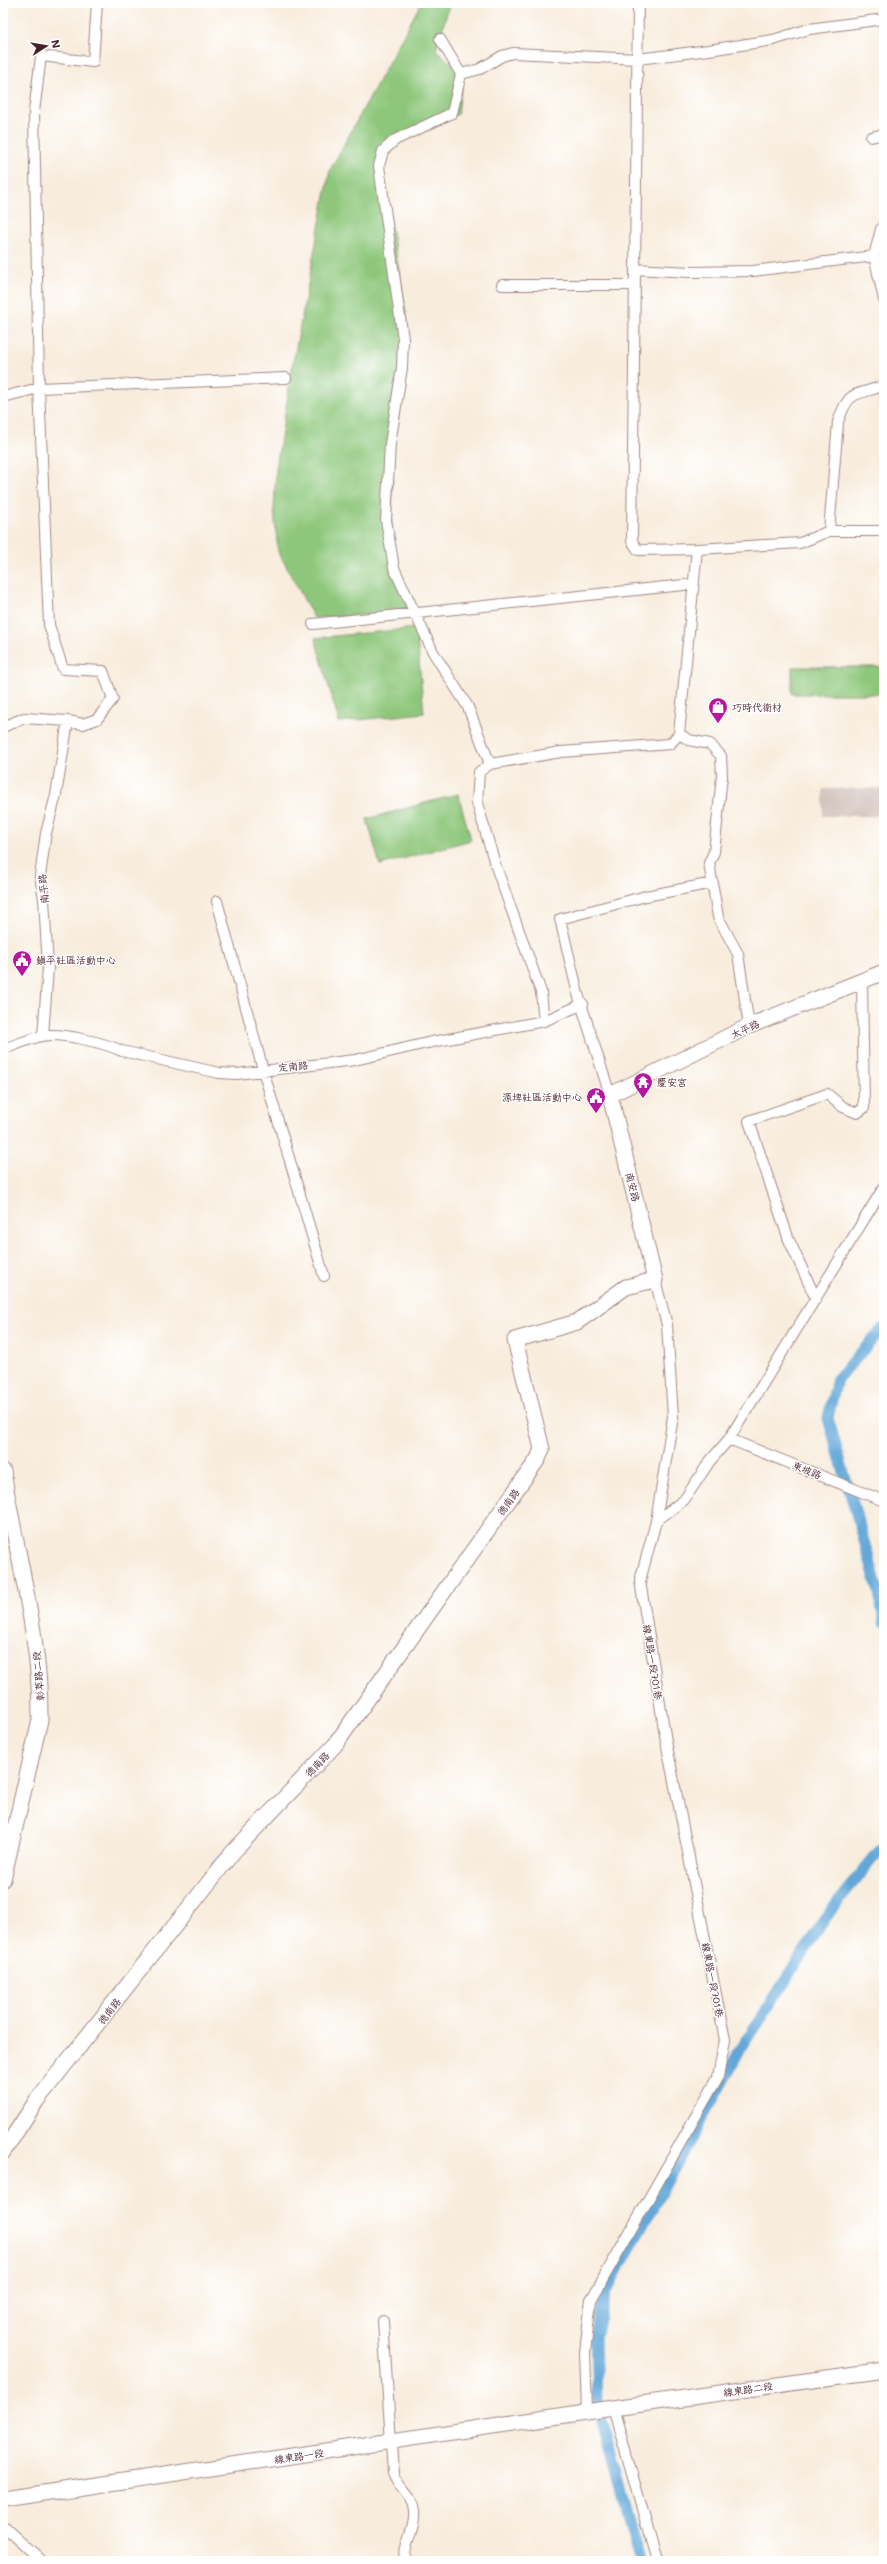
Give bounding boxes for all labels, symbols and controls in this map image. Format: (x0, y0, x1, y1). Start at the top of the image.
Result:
north arrow (26, 26, 66, 66)
text: N (48, 38, 64, 49)
shop icon: 巧時代衛材 (707, 696, 729, 724)
place label: 巧時代衛材 (732, 700, 782, 714)
street label: 南平路 (34, 873, 52, 905)
public building icon: 鎮平社區活動中心 (11, 949, 33, 977)
place label: 鎮平社區活動中心 (36, 953, 116, 967)
street label: 太平路 (728, 1016, 762, 1042)
street label: 定南路 (277, 1057, 309, 1075)
temple icon: 慶安宮 (632, 1071, 654, 1099)
place label: 慶安宮 (657, 1075, 687, 1089)
public building icon: 源埤社區活動中心 (585, 1086, 607, 1114)
place label: 源埤社區活動中心 (502, 1090, 582, 1104)
street label: 南安路 (623, 1171, 643, 1203)
street label: 東坡路 (790, 1458, 824, 1482)
street label: 德南路 (494, 1486, 522, 1518)
street label: 線東路一段701巷 (640, 1623, 666, 1702)
street label: 彰草路二段 (29, 1650, 47, 1702)
street label: 德南路 (302, 1748, 332, 1780)
street label: 線東路一段701巷 (699, 1941, 727, 2020)
street label: 德南路 (94, 1995, 124, 2027)
street label: 線東路二段 (722, 2379, 774, 2399)
street label: 線東路一段 (273, 2446, 325, 2466)

